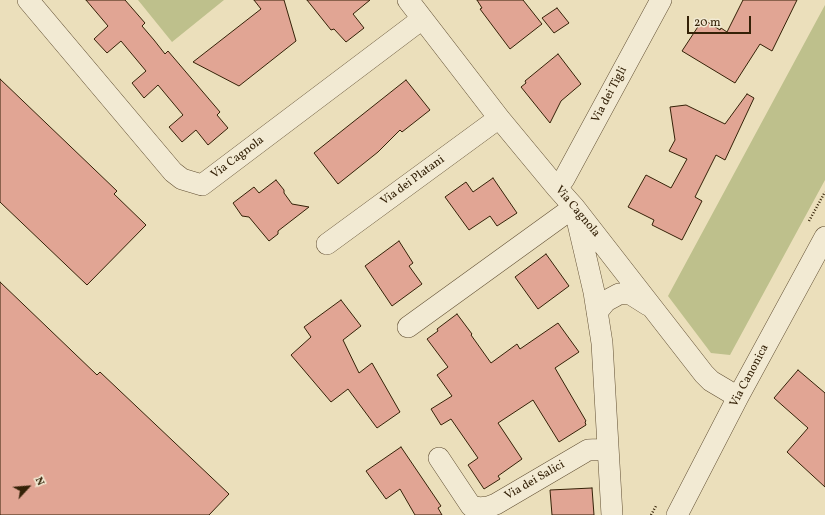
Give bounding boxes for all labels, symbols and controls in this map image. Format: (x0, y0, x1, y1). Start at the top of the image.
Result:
scale bar (689, 8, 753, 34)
text: 20 m (694, 15, 721, 31)
street label: Via dei Tigli (589, 64, 631, 126)
street label: Via Cagnola (209, 133, 267, 183)
street label: Via dei Platani (378, 153, 448, 209)
street label: Via Cagnola (551, 183, 603, 241)
street label: Via Canonica (727, 342, 773, 410)
street label: Via dei Salici (502, 458, 568, 504)
north arrow (8, 467, 48, 507)
text: N (31, 475, 48, 488)

